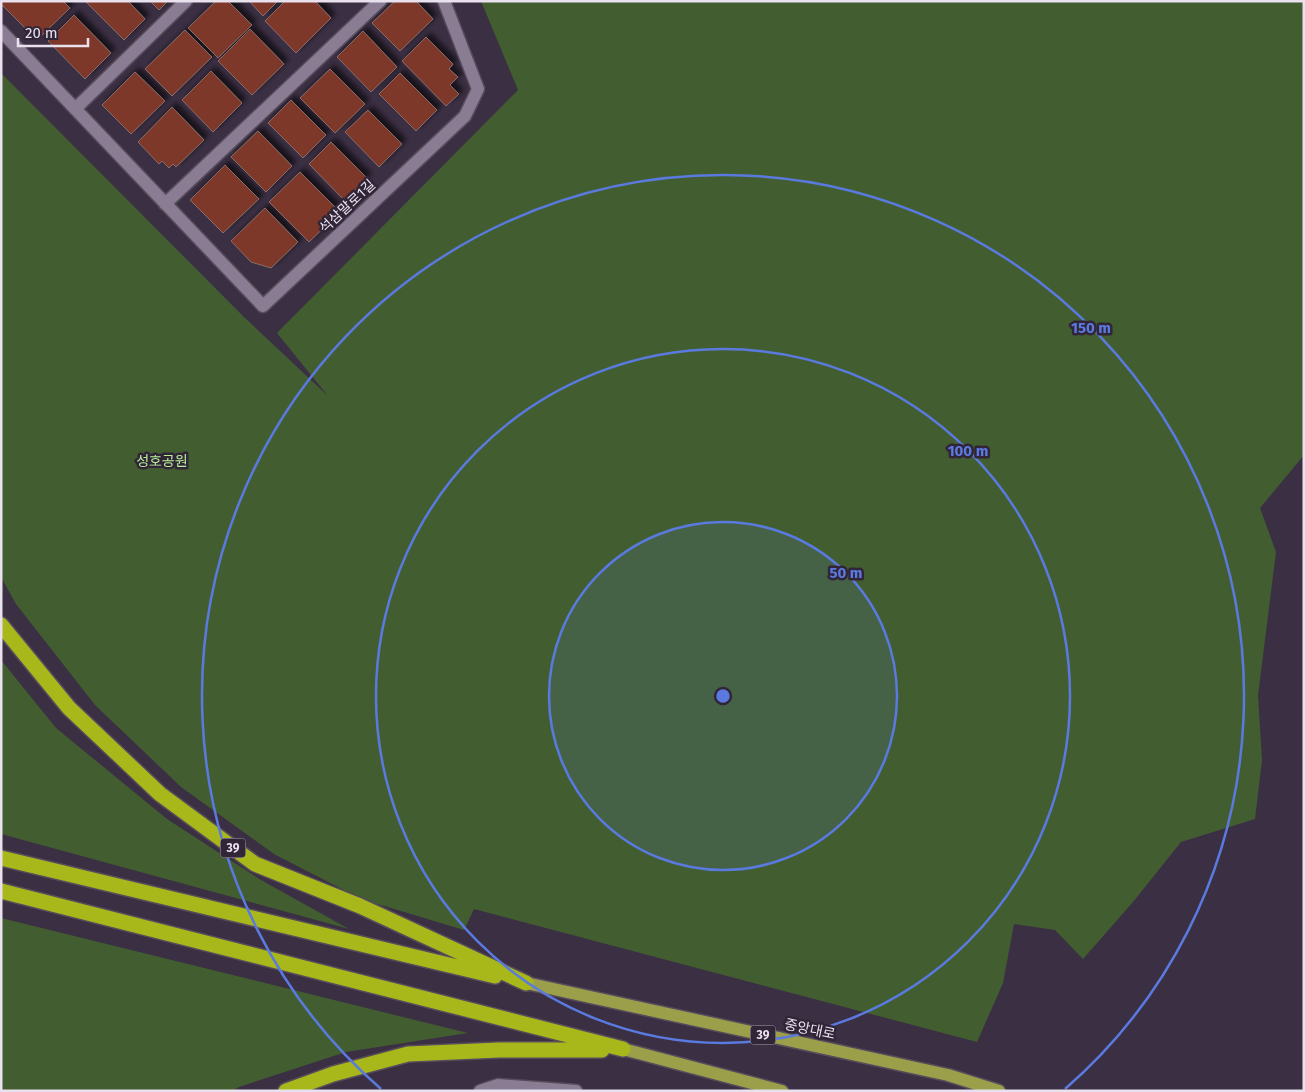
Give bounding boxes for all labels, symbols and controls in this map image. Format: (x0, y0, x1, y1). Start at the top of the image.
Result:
scale bar (18, 15, 88, 47)
text: 20 m (25, 24, 58, 42)
street label: 석삼말로1길 (316, 176, 379, 237)
text: 150 m (1071, 319, 1111, 337)
text: 100 m (948, 442, 988, 460)
park label: 성호공원 (136, 453, 188, 470)
text: 50 m (829, 564, 863, 582)
centre of rings (714, 687, 732, 705)
road number: 39 (220, 838, 246, 858)
street label: 중앙대로 (783, 1016, 837, 1043)
road number: 39 (750, 1026, 776, 1044)

